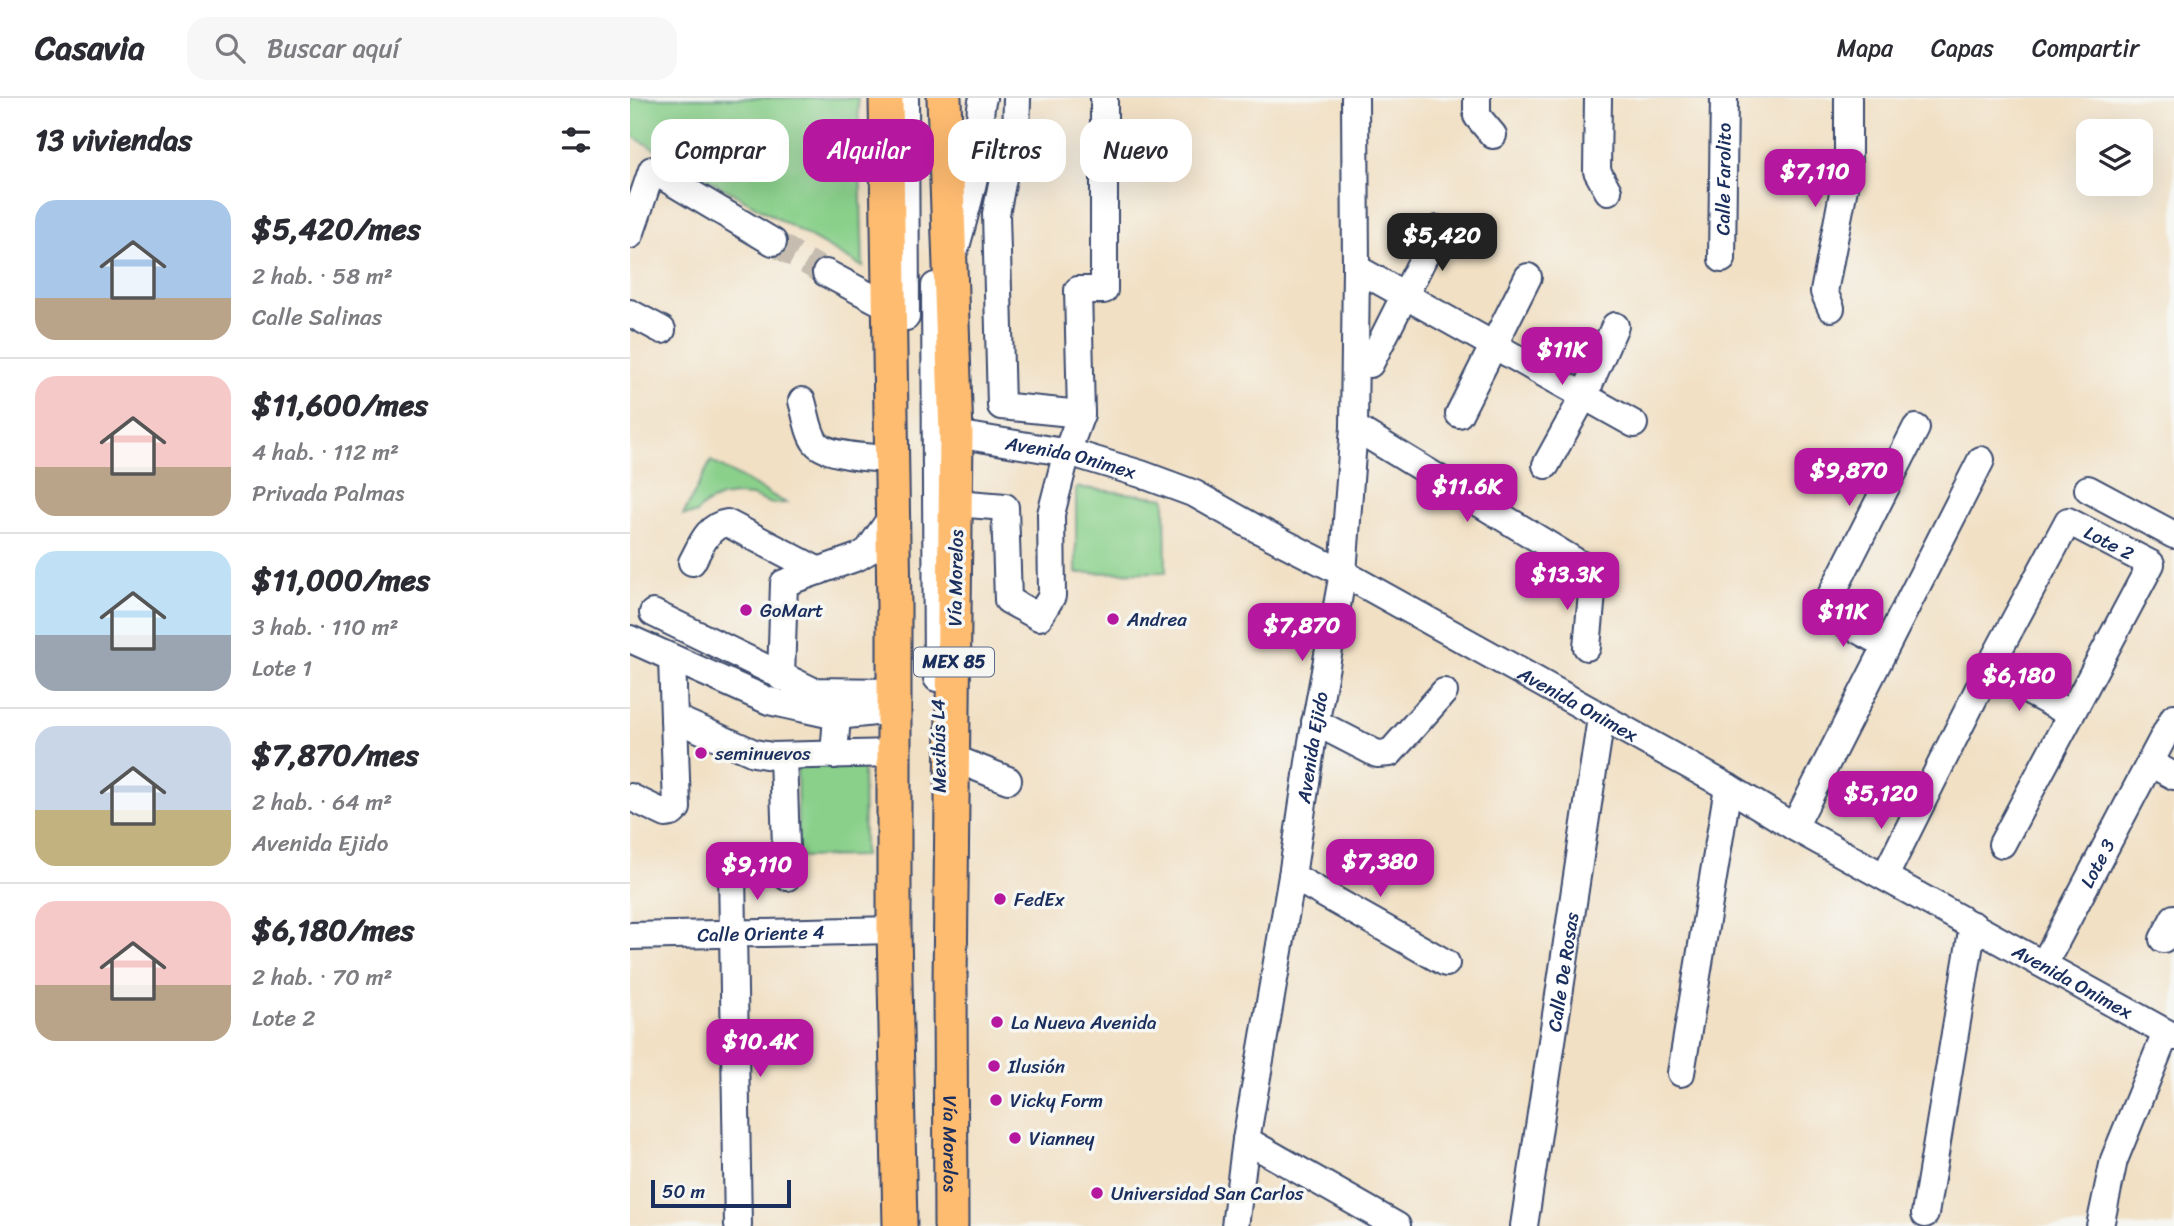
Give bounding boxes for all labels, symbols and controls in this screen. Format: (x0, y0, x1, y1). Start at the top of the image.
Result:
search box (187, 17, 677, 80)
text: Casavia (35, 19, 145, 77)
text: Buscar aquí (267, 25, 400, 71)
text: Mapa (1837, 27, 1893, 69)
text: Capas (1931, 27, 1994, 69)
text: Compartir (2032, 27, 2139, 69)
icon: search (211, 29, 249, 67)
text: 13 viviendas (35, 113, 192, 167)
chip: Comprar (651, 119, 789, 182)
chip: Alquilar (803, 119, 934, 182)
chip: Filtros (948, 119, 1066, 182)
chip: Nuevo (1080, 119, 1192, 182)
map controls (2076, 119, 2153, 196)
button: layers (2076, 119, 2153, 196)
icon: filters (557, 121, 595, 159)
street label: Calle Farolito (1706, 122, 1741, 236)
pin: $7,110 (1758, 150, 1872, 209)
text: $7,110 (1780, 151, 1850, 192)
text: $5,420/mes (252, 202, 421, 256)
pin: $5,420 (1385, 214, 1499, 273)
text: $5,420 (1403, 215, 1481, 256)
icon: home (91, 228, 175, 312)
text: 2 hab. · 58 m² (252, 256, 393, 297)
text: Calle Salinas (252, 297, 382, 338)
pin: $11K (1521, 328, 1603, 387)
text: $11K (1537, 329, 1587, 370)
text: $11,600/mes (252, 378, 428, 432)
icon: home (91, 404, 175, 488)
street label: Avenida Onimex (1002, 426, 1140, 489)
text: 4 hab. · 112 m² (252, 432, 399, 473)
pin: $9,870 (1792, 448, 1906, 508)
text: $9,870 (1810, 450, 1888, 491)
pin: $11.6K (1410, 464, 1524, 524)
text: $11.6K (1432, 466, 1502, 507)
text: Privada Palmas (252, 473, 404, 514)
street label: Lote 2 (2078, 516, 2140, 570)
street label: Vía Morelos (938, 529, 973, 627)
pin: $13.3K (1510, 552, 1624, 612)
text: $11,000/mes (252, 553, 430, 607)
text: $13.3K (1531, 554, 1603, 595)
icon: home (91, 579, 175, 663)
pin: $11K (1802, 589, 1884, 649)
text: $11K (1818, 591, 1868, 632)
place label: GoMart (760, 594, 823, 627)
marker: GoMart (738, 602, 754, 618)
place label: Andrea (1126, 603, 1187, 636)
pin: $7,870 (1245, 603, 1359, 663)
text: $7,870 (1264, 605, 1340, 646)
text: 3 hab. · 110 m² (252, 607, 399, 648)
marker: Andrea (1105, 611, 1121, 627)
text: Lote 1 (252, 648, 312, 689)
road number: MEX 85 (914, 648, 994, 676)
pin: $6,180 (1962, 654, 2076, 713)
text: $6,180 (1982, 655, 2056, 696)
street label: Avenida Onimex (1511, 657, 1644, 751)
street label: Avenida Ejido (1287, 688, 1338, 806)
street label: Mexibús L4 (921, 699, 956, 793)
text: $7,870/mes (252, 728, 419, 782)
place label: seminuevos (714, 737, 811, 770)
marker: seminuevos (693, 745, 709, 761)
icon: home (91, 754, 175, 838)
pin: $5,120 (1824, 772, 1938, 831)
text: $5,120 (1844, 773, 1918, 814)
text: 2 hab. · 64 m² (252, 782, 392, 823)
text: Avenida Ejido (252, 823, 388, 864)
street label: Lote 3 (2071, 832, 2124, 894)
pin: $7,380 (1323, 840, 1437, 899)
text: $7,380 (1342, 841, 1418, 882)
pin: $9,110 (700, 842, 814, 902)
text: $9,110 (722, 844, 792, 885)
place label: FedEx (1014, 883, 1065, 916)
marker: FedEx (992, 891, 1008, 907)
text: $6,180/mes (252, 903, 414, 957)
street label: Calle De Rosas (1538, 910, 1588, 1034)
street label: Calle Oriente 4 (697, 916, 825, 951)
icon: home (91, 929, 175, 1013)
street label: Avenida Onimex (2005, 934, 2139, 1028)
text: 2 hab. · 70 m² (252, 957, 393, 998)
text: Lote 2 (252, 998, 315, 1039)
place label: La Nueva Avenida (1011, 1006, 1157, 1039)
marker: La Nueva Avenida (989, 1014, 1005, 1030)
pin: $10.4K (703, 1020, 817, 1079)
text: $10.4K (722, 1021, 798, 1062)
place label: Ilusión (1007, 1050, 1065, 1083)
marker: Ilusión (986, 1058, 1002, 1074)
place label: Vicky Form (1010, 1084, 1103, 1117)
marker: Vicky Form (988, 1092, 1004, 1108)
street label: Vía Morelos (933, 1095, 967, 1192)
place label: Vianney (1029, 1122, 1095, 1155)
marker: Vianney (1007, 1130, 1023, 1146)
text: 50 m (662, 1175, 705, 1208)
scale bar (651, 1177, 791, 1209)
place label: Universidad San Carlos (1111, 1177, 1304, 1210)
marker: Universidad San Carlos (1089, 1185, 1105, 1201)

